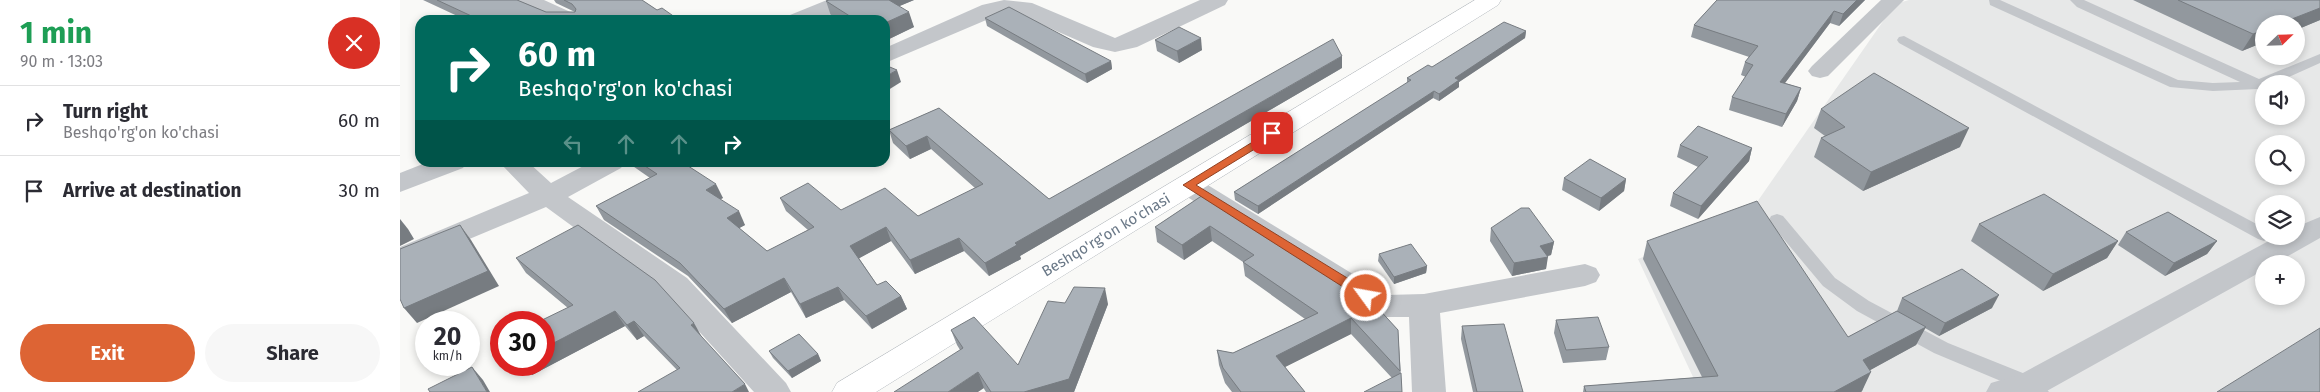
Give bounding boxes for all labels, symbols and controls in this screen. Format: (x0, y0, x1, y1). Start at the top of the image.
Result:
text: 1 min (20, 15, 92, 51)
north arrow (2255, 15, 2305, 65)
map controls (2255, 15, 2305, 305)
button: close (328, 17, 380, 69)
text: 60 m (518, 33, 596, 75)
icon: right (435, 35, 500, 100)
text: 90 m · 13:03 (20, 52, 103, 71)
text: Beshqo'rg'on ko'chasi (518, 75, 733, 102)
button: sound (2255, 75, 2305, 125)
text: Turn right (63, 100, 148, 123)
icon: right (20, 107, 48, 135)
text: 60 m (338, 109, 380, 132)
pin (1251, 112, 1293, 154)
icon: arrive (1258, 119, 1286, 147)
text: Beshqo'rg'on ko'chasi (63, 123, 219, 142)
icon: left (559, 130, 587, 158)
icon: ahead (612, 130, 640, 158)
icon: ahead (665, 130, 693, 158)
icon: right (718, 130, 746, 158)
button: search (2255, 135, 2305, 185)
icon: arrive (20, 177, 48, 205)
text: Arrive at destination (63, 179, 242, 202)
text: 30 m (339, 179, 380, 202)
street label: Beshqo'rg'on ko'chasi (1039, 190, 1173, 280)
button: layers (2255, 195, 2305, 245)
button: + (2255, 255, 2305, 305)
position arrow (1339, 269, 1391, 321)
speed limit sign: 30 (490, 311, 555, 376)
text: 20 (434, 322, 461, 352)
button: Exit (20, 324, 195, 382)
button: Share (205, 324, 380, 382)
text: km/h (433, 349, 462, 363)

